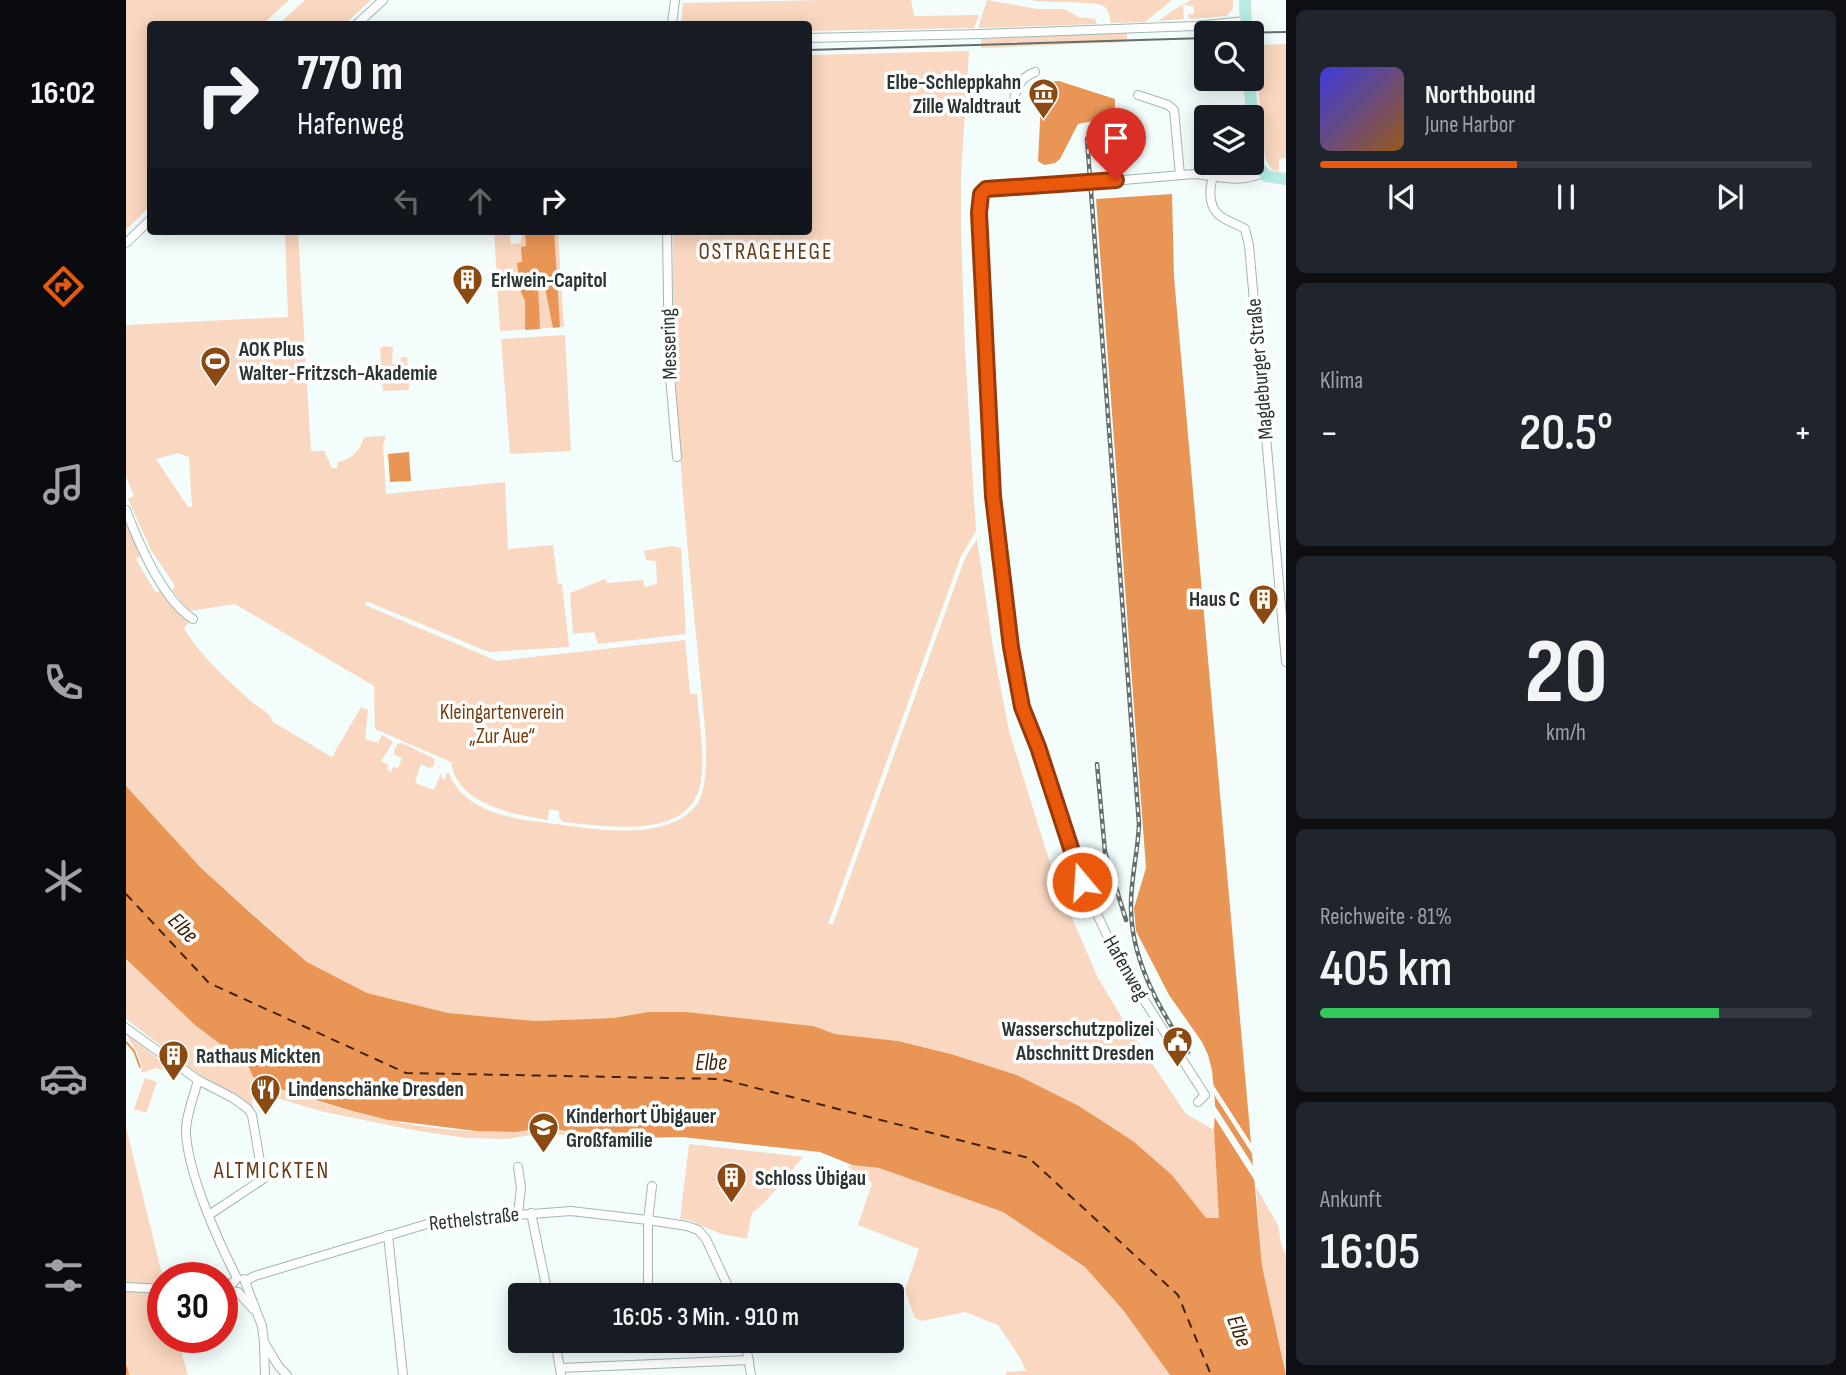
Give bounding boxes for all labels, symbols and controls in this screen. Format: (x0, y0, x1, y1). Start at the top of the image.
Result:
map controls (1194, 21, 1264, 175)
button: search (1194, 21, 1264, 91)
text: 770 m (297, 45, 403, 104)
icon: right (182, 49, 273, 140)
place label: Elbe-Schleppkahn Zille Waldtraut (887, 70, 1021, 119)
text: 16:02 (31, 74, 95, 113)
museum icon: Elbe-Schleppkahn Zille Waldtraut (1027, 77, 1061, 121)
text: Northbound (1425, 80, 1536, 111)
text: Hafenweg (297, 105, 404, 144)
button: layers (1194, 105, 1264, 175)
pin (1086, 108, 1146, 180)
text: June Harbor (1425, 111, 1515, 139)
icon: arrive (1097, 119, 1135, 157)
icon: previous (1383, 178, 1421, 216)
icon: pause (1547, 178, 1585, 216)
icon: next (1711, 178, 1749, 216)
icon: left (388, 182, 426, 220)
icon: ahead (461, 182, 499, 220)
icon: right (534, 182, 572, 220)
district label: OSTRAGEHEGE (698, 238, 834, 266)
icon: directions (39, 262, 88, 311)
building icon: Erlwein-Capitol (451, 263, 485, 307)
place label: Erlwein-Capitol (491, 268, 607, 293)
street label: Magdeburger Straße (1241, 297, 1279, 441)
street label: Messering (655, 308, 683, 380)
place label: AOK Plus Walter-Fritzsch-Akademie (238, 337, 437, 386)
sports icon: AOK Plus Walter-Fritzsch-Akademie (199, 344, 233, 388)
text: Klima (1320, 367, 1363, 395)
text: 20.5° (1519, 402, 1613, 465)
text: − (1320, 411, 1339, 456)
text: + (1793, 411, 1812, 456)
icon: music (39, 460, 88, 509)
building icon: Haus C (1246, 582, 1280, 626)
place label: Haus C (1189, 587, 1240, 612)
text: 20 (1524, 619, 1608, 728)
icon: phone (39, 658, 88, 707)
park label: Kleingartenverein „Zur Aue“ (440, 700, 564, 749)
text: km/h (1546, 719, 1586, 747)
position arrow (1045, 845, 1119, 919)
icon: climate (39, 856, 88, 905)
text: Reichweite · 81% (1320, 903, 1452, 931)
water label: Elbe (162, 907, 204, 949)
street label: Hafenweg (1098, 931, 1154, 1005)
text: 405 km (1320, 938, 1453, 1001)
place label: Wasserschutzpolizei Abschnitt Dresden (1002, 1017, 1154, 1066)
public building icon: Wasserschutzpolizei Abschnitt Dresden (1160, 1024, 1194, 1068)
building icon: Rathaus Mickten (156, 1039, 190, 1083)
place label: Rathaus Mickten (196, 1044, 321, 1069)
water label: Elbe (695, 1049, 727, 1077)
icon: car (39, 1054, 88, 1103)
restaurant icon: Lindenschänke Dresden (248, 1072, 282, 1116)
place label: Lindenschänke Dresden (288, 1077, 464, 1102)
place label: Kinderhort Übigauer Großfamilie (566, 1104, 717, 1153)
school or university icon: Kinderhort Übigauer Großfamilie (526, 1111, 560, 1155)
district label: ALTMICKTEN (213, 1157, 330, 1185)
building icon: Schloss Übigau (715, 1161, 749, 1205)
place label: Schloss Übigau (755, 1166, 866, 1191)
text: Ankunft (1320, 1186, 1382, 1214)
street label: Rethelstraße (428, 1202, 520, 1236)
text: 16:05 (1320, 1221, 1420, 1284)
icon: filters (39, 1251, 88, 1300)
speed limit sign: 30 (147, 1262, 238, 1353)
text: 16:05 · 3 Min. · 910 m (613, 1302, 799, 1333)
water label: Elbe (1220, 1311, 1258, 1351)

